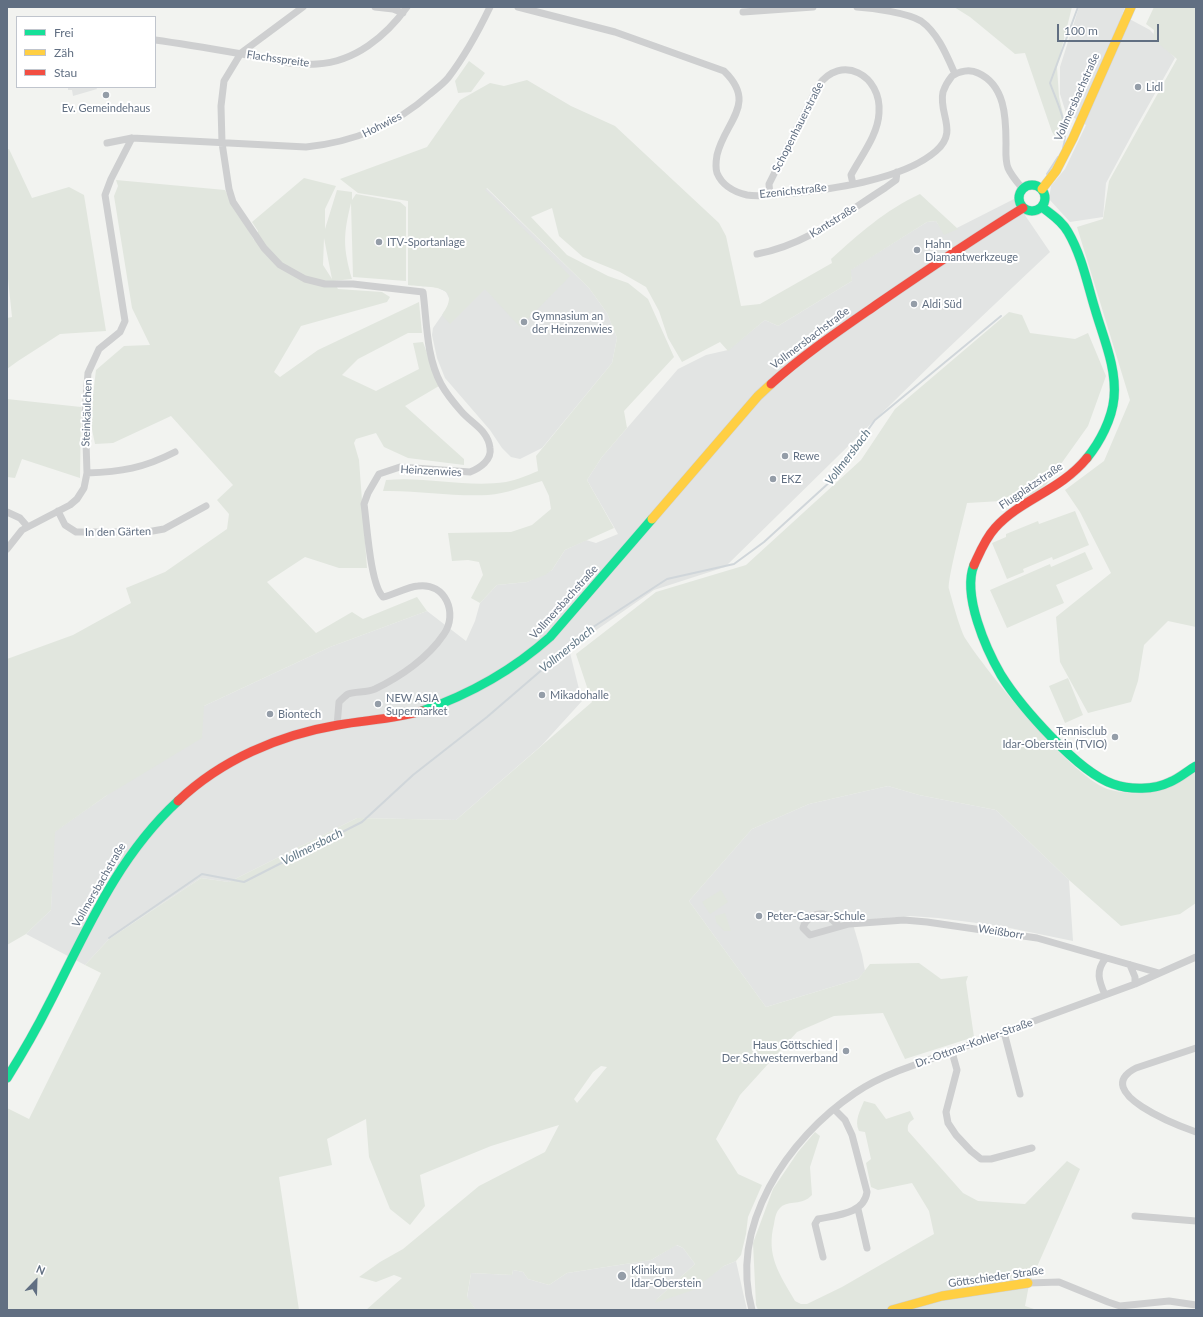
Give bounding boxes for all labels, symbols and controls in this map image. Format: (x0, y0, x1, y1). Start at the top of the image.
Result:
legend (16, 16, 156, 88)
scale bar (1059, 16, 1161, 42)
text: 100 m (1064, 23, 1098, 38)
text: Frei (54, 25, 74, 40)
text: Zäh (54, 45, 74, 60)
street label: Flachsspreite (246, 48, 310, 70)
street label: Vollmersbachstraße (1052, 51, 1102, 143)
text: Stau (54, 65, 77, 80)
street label: Schopenhauerstraße (770, 80, 826, 174)
place label: Lidl (1146, 80, 1163, 94)
marker: Lidl (1133, 82, 1143, 92)
marker: Ev. Gemeindehaus (101, 90, 111, 100)
place label: Ev. Gemeindehaus (62, 101, 150, 115)
street label: Hohwies (360, 109, 404, 141)
street label: Ezenichstraße (759, 181, 827, 201)
street label: Kantstraße (807, 201, 859, 241)
place label: ITV-Sportanlage (387, 235, 465, 249)
marker: ITV-Sportanlage (374, 237, 384, 247)
place label: Hahn Diamantwerkzeuge (925, 237, 1018, 263)
marker: Hahn Diamantwerkzeuge (912, 245, 922, 255)
place label: Aldi Süd (922, 297, 962, 311)
marker: Aldi Süd (909, 299, 919, 309)
street label: Vollmersbachstraße (768, 304, 852, 372)
place label: Gymnasium an der Heinzenwies (532, 309, 612, 335)
marker: Gymnasium an der Heinzenwies (519, 317, 529, 327)
street label: Steinkäulchen (79, 379, 95, 447)
water label: Vollmersbach (822, 426, 874, 488)
place label: Rewe (793, 449, 820, 463)
marker: Rewe (780, 451, 790, 461)
street label: Flugplatzstraße (997, 460, 1065, 512)
street label: Heinzenwies (400, 463, 462, 479)
place label: EKZ (781, 472, 801, 486)
marker: EKZ (768, 474, 778, 484)
street label: In den Gärten (85, 525, 151, 539)
street label: Vollmersbachstraße (527, 562, 601, 642)
water label: Vollmersbach (537, 622, 597, 676)
place label: Mikadohalle (550, 688, 609, 702)
marker: Mikadohalle (537, 690, 547, 700)
place label: NEW ASIA Supermarket (386, 691, 447, 717)
marker: NEW ASIA Supermarket (373, 699, 383, 709)
place label: Biontech (278, 707, 321, 721)
marker: Biontech (265, 709, 275, 719)
place label: Tennisclub Idar-Oberstein (TVIO) (1002, 724, 1107, 750)
marker: Tennisclub Idar-Oberstein (TVIO) (1110, 732, 1120, 742)
water label: Vollmersbach (279, 825, 345, 869)
street label: Vollmersbachstraße (70, 841, 128, 929)
place label: Peter-Caesar-Schule (767, 909, 865, 923)
marker: Peter-Caesar-Schule (754, 911, 764, 921)
street label: Weißborr (977, 922, 1025, 942)
street label: Dr.-Ottmar-Kohler-Straße (914, 1016, 1034, 1070)
place label: Haus Göttschied | Der Schwesternverband (722, 1038, 838, 1064)
marker: Haus Göttschied | Der Schwesternverband (841, 1046, 851, 1056)
north arrow (16, 1261, 56, 1301)
text: N (34, 1262, 47, 1277)
place label: Klinikum Idar-Oberstein (631, 1263, 701, 1289)
street label: Göttschieder Straße (947, 1264, 1045, 1290)
marker: Klinikum Idar-Oberstein (616, 1270, 628, 1282)

